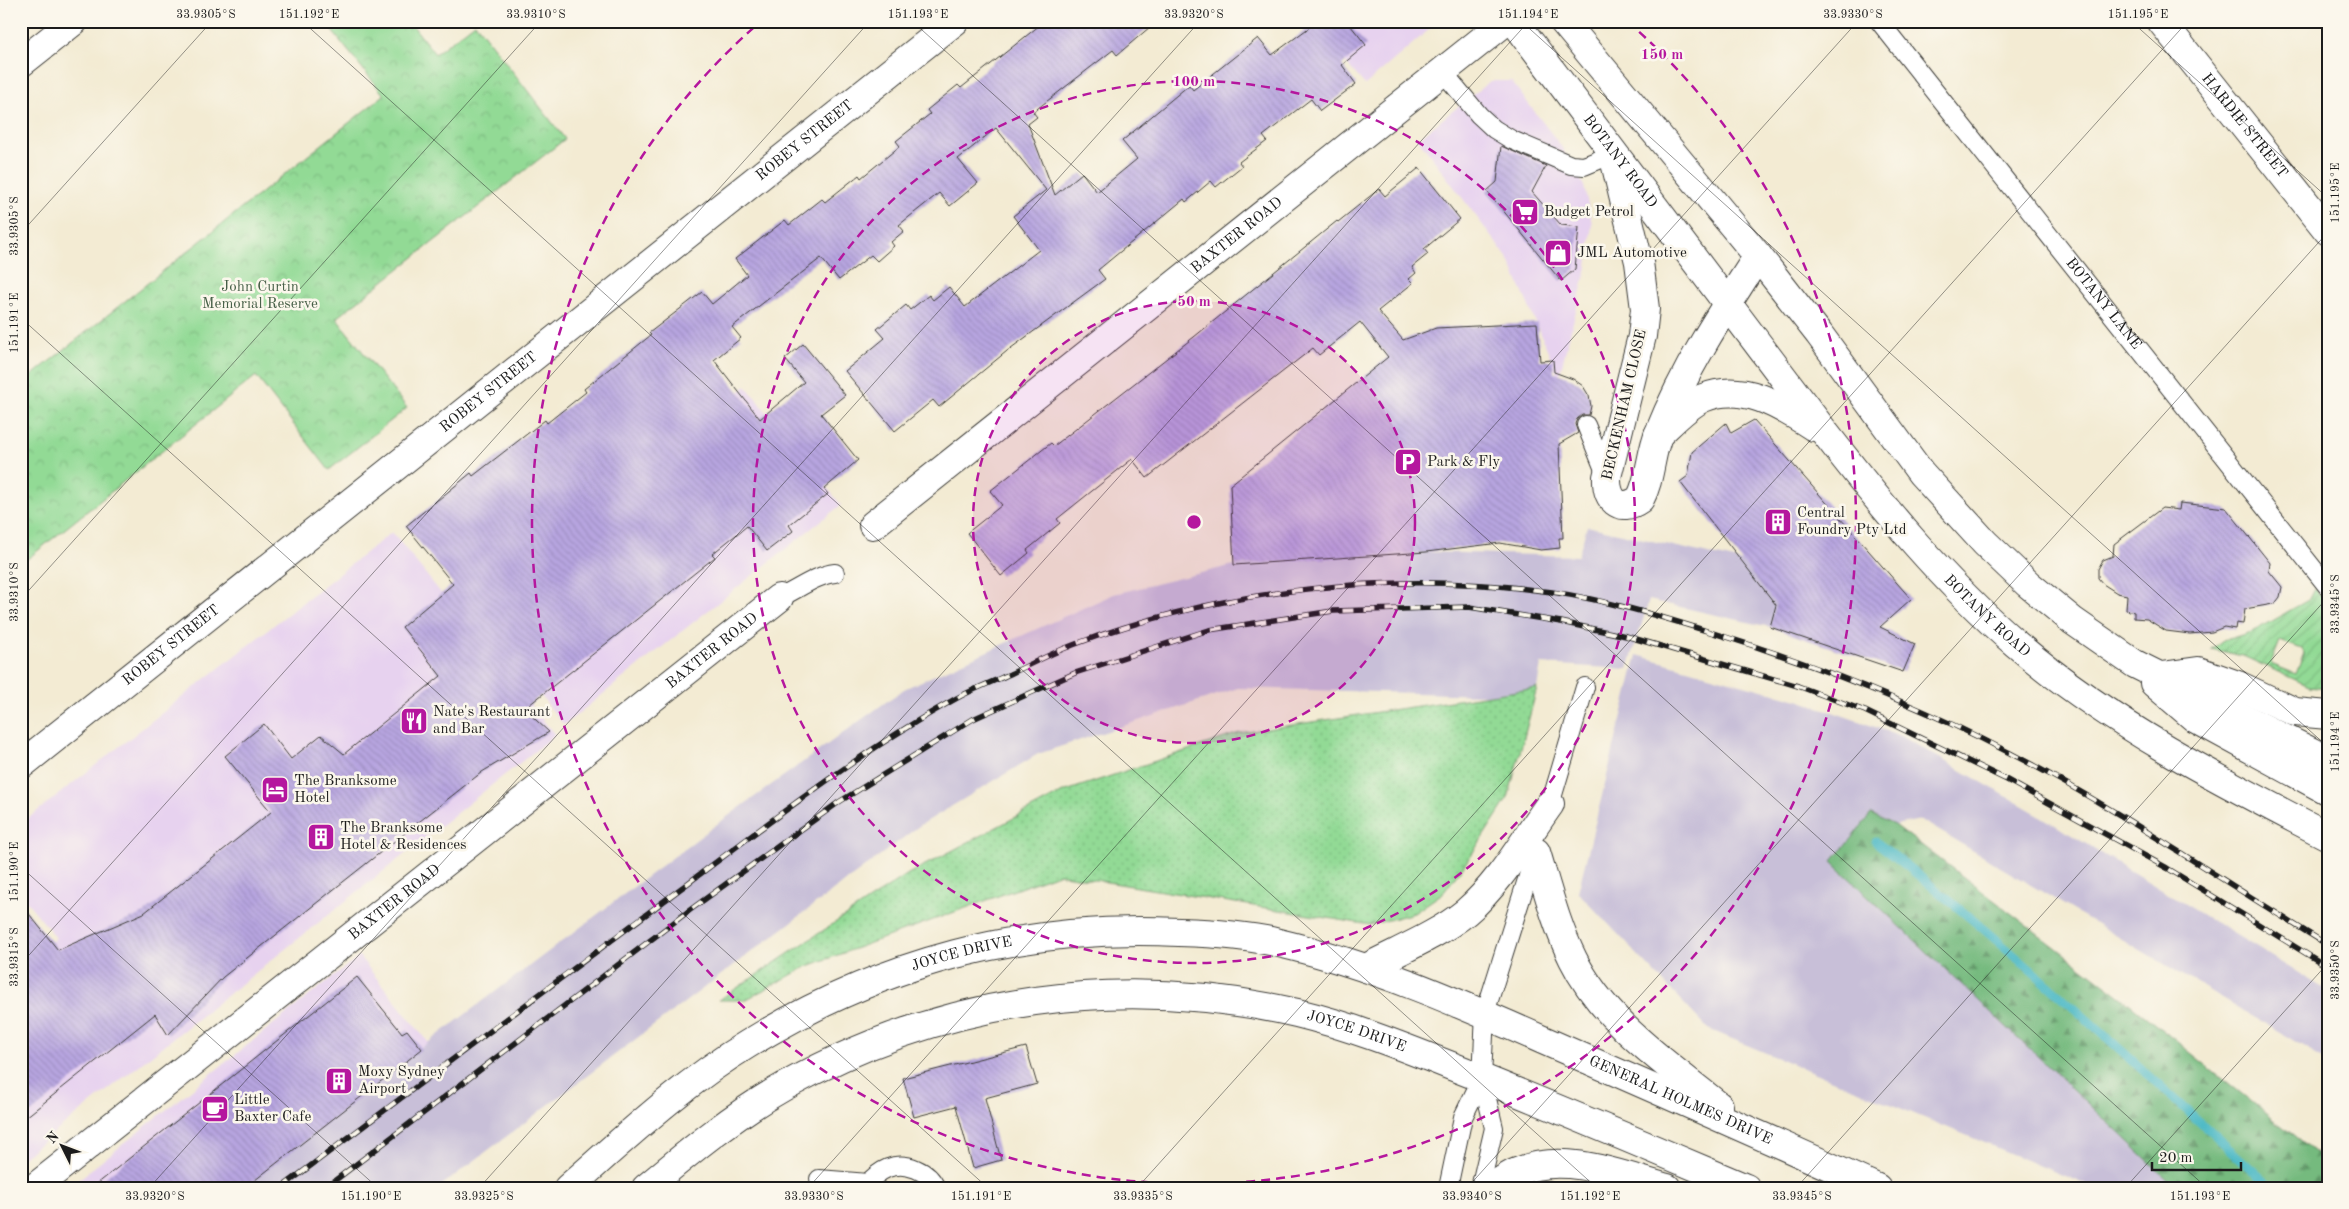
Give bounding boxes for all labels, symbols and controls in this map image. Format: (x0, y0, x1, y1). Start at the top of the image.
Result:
text: 33.9305°S (176, 8, 236, 21)
text: 151.192°E (279, 8, 339, 21)
text: 151.193°E (888, 8, 948, 21)
text: 151.194°E (1498, 8, 1558, 21)
text: 151.195°E (2108, 8, 2168, 21)
text: 33.9310°S (506, 9, 566, 21)
text: 33.9320°S (1164, 9, 1224, 21)
text: 33.9330°S (1823, 9, 1883, 21)
text: 150 m (1641, 48, 1683, 63)
street label: HARDIE STREET (2199, 71, 2290, 181)
text: 100 m (1173, 75, 1215, 90)
street label: ROBEY STREET (753, 98, 856, 184)
street label: BOTANY ROAD (1580, 112, 1660, 211)
text: 151.195°E (2329, 163, 2342, 223)
street label: BAXTER ROAD (1188, 195, 1285, 276)
text: 33.9305°S (8, 196, 21, 256)
supermarket icon: Budget Petrol (1510, 197, 1540, 227)
place label: Budget Petrol (1544, 205, 1634, 220)
shop icon: JML Automotive (1543, 238, 1573, 268)
place label: JML Automotive (1577, 246, 1687, 261)
street label: BOTANY LANE (2063, 255, 2144, 352)
park label: John Curtin Memorial Reserve (202, 280, 318, 312)
text: 151.191°E (8, 293, 21, 353)
text: 50 m (1177, 295, 1211, 310)
street label: BECKENHAM CLOSE (1600, 328, 1650, 482)
street label: ROBEY STREET (437, 349, 540, 435)
parking icon: Park & Fly (1393, 447, 1423, 477)
place label: Park & Fly (1427, 455, 1500, 470)
place label: Central Foundry Pty Ltd (1797, 506, 1907, 538)
building icon: Central Foundry Pty Ltd (1763, 507, 1793, 537)
centre of rings (1185, 513, 1203, 531)
text: 33.9310°S (9, 562, 21, 622)
street label: BOTANY ROAD (1941, 572, 2033, 660)
text: 33.9345°S (2329, 574, 2342, 634)
street label: ROBEY STREET (120, 602, 223, 688)
street label: BAXTER ROAD (664, 610, 761, 692)
place label: Nate's Restaurant and Bar (433, 705, 550, 737)
restaurant icon: Nate's Restaurant and Bar (399, 706, 429, 736)
text: 151.194°E (2329, 712, 2342, 772)
place label: The Branksome Hotel (294, 774, 397, 806)
hotel icon: The Branksome Hotel (260, 775, 290, 805)
place label: The Branksome Hotel & Residences (340, 821, 467, 853)
building icon: The Branksome Hotel & Residences (306, 822, 336, 852)
text: 151.190°E (8, 842, 21, 902)
street label: BAXTER ROAD (346, 862, 443, 943)
text: 33.9315°S (8, 927, 21, 987)
street label: JOYCE DRIVE (909, 934, 1013, 974)
text: 33.9350°S (2329, 940, 2342, 1000)
street label: JOYCE DRIVE (1305, 1008, 1408, 1055)
street label: GENERAL HOLMES DRIVE (1587, 1054, 1775, 1147)
place label: Moxy Sydney Airport (358, 1065, 445, 1097)
building icon: Moxy Sydney Airport (324, 1066, 354, 1096)
place label: Little Baxter Cafe (234, 1093, 311, 1125)
cafe icon: Little Baxter Cafe (200, 1094, 230, 1124)
north arrow (38, 1122, 88, 1172)
text: N (44, 1129, 62, 1147)
scale bar (2152, 1139, 2240, 1171)
text: 20 m (2159, 1151, 2193, 1166)
text: 151.190°E (341, 1190, 401, 1203)
text: 33.9325°S (454, 1190, 514, 1203)
text: 151.191°E (951, 1190, 1011, 1203)
text: 33.9335°S (1113, 1190, 1173, 1203)
text: 151.192°E (1560, 1190, 1620, 1203)
text: 33.9345°S (1772, 1190, 1832, 1203)
text: 151.193°E (2170, 1190, 2230, 1203)
text: 33.9320°S (125, 1191, 185, 1203)
text: 33.9330°S (784, 1191, 844, 1203)
text: 33.9340°S (1442, 1191, 1502, 1203)

